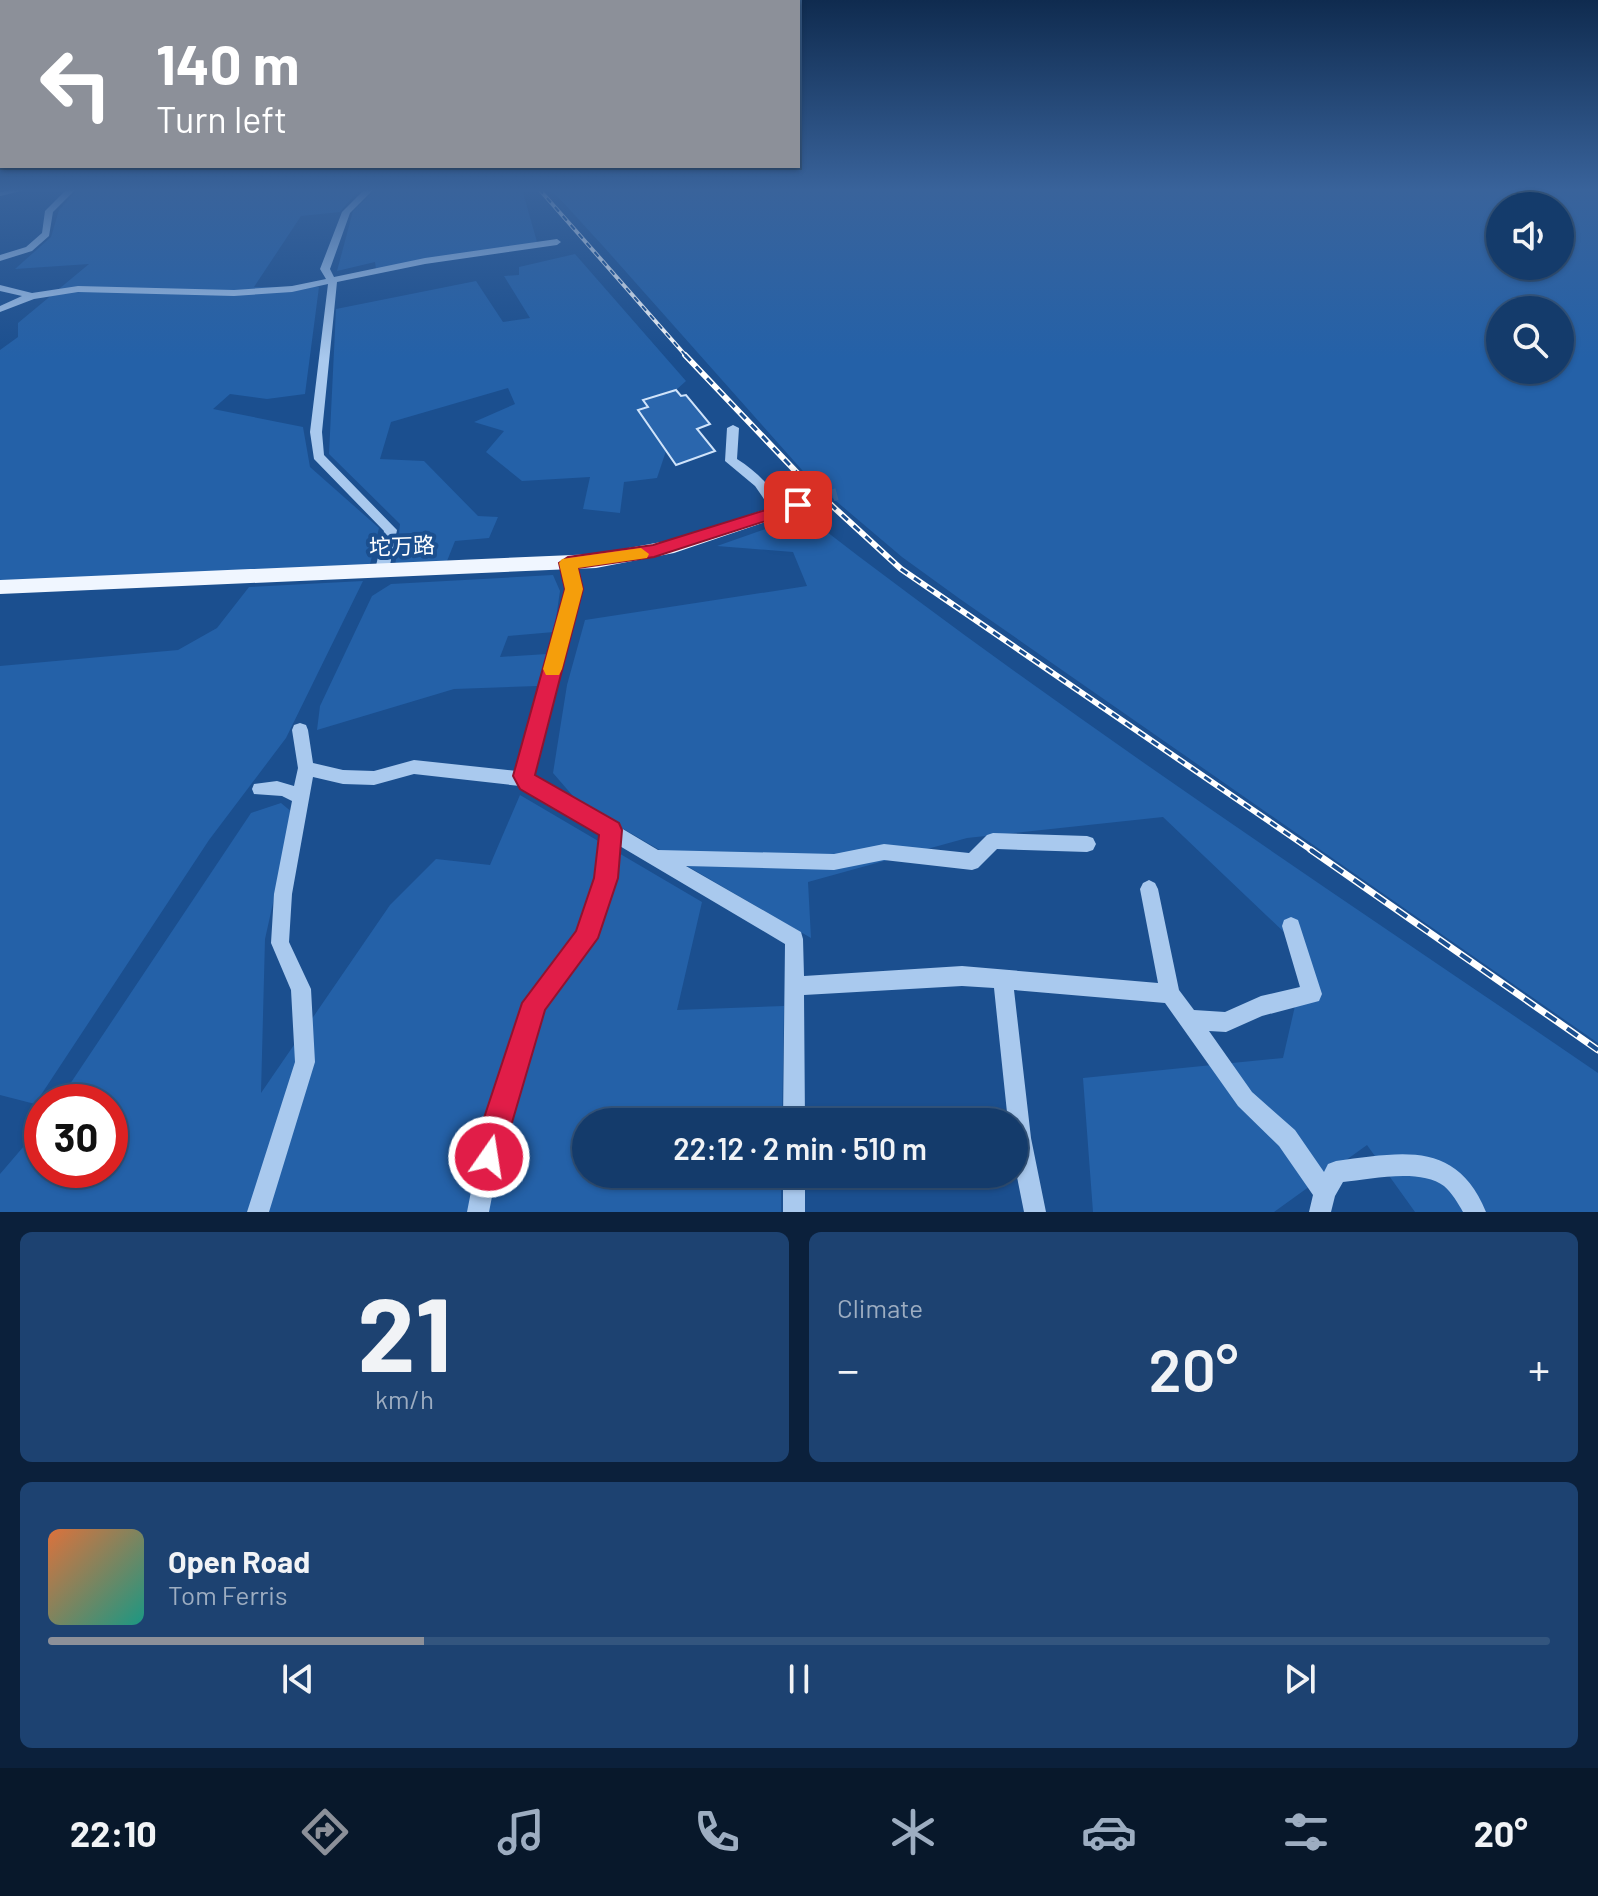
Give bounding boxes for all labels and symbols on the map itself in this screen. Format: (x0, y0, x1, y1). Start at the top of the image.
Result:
pin (764, 471, 832, 539)
street label: 坨万路 (369, 531, 435, 559)
speed limit sign: 30 (24, 1084, 128, 1188)
position arrow (447, 1115, 531, 1199)

